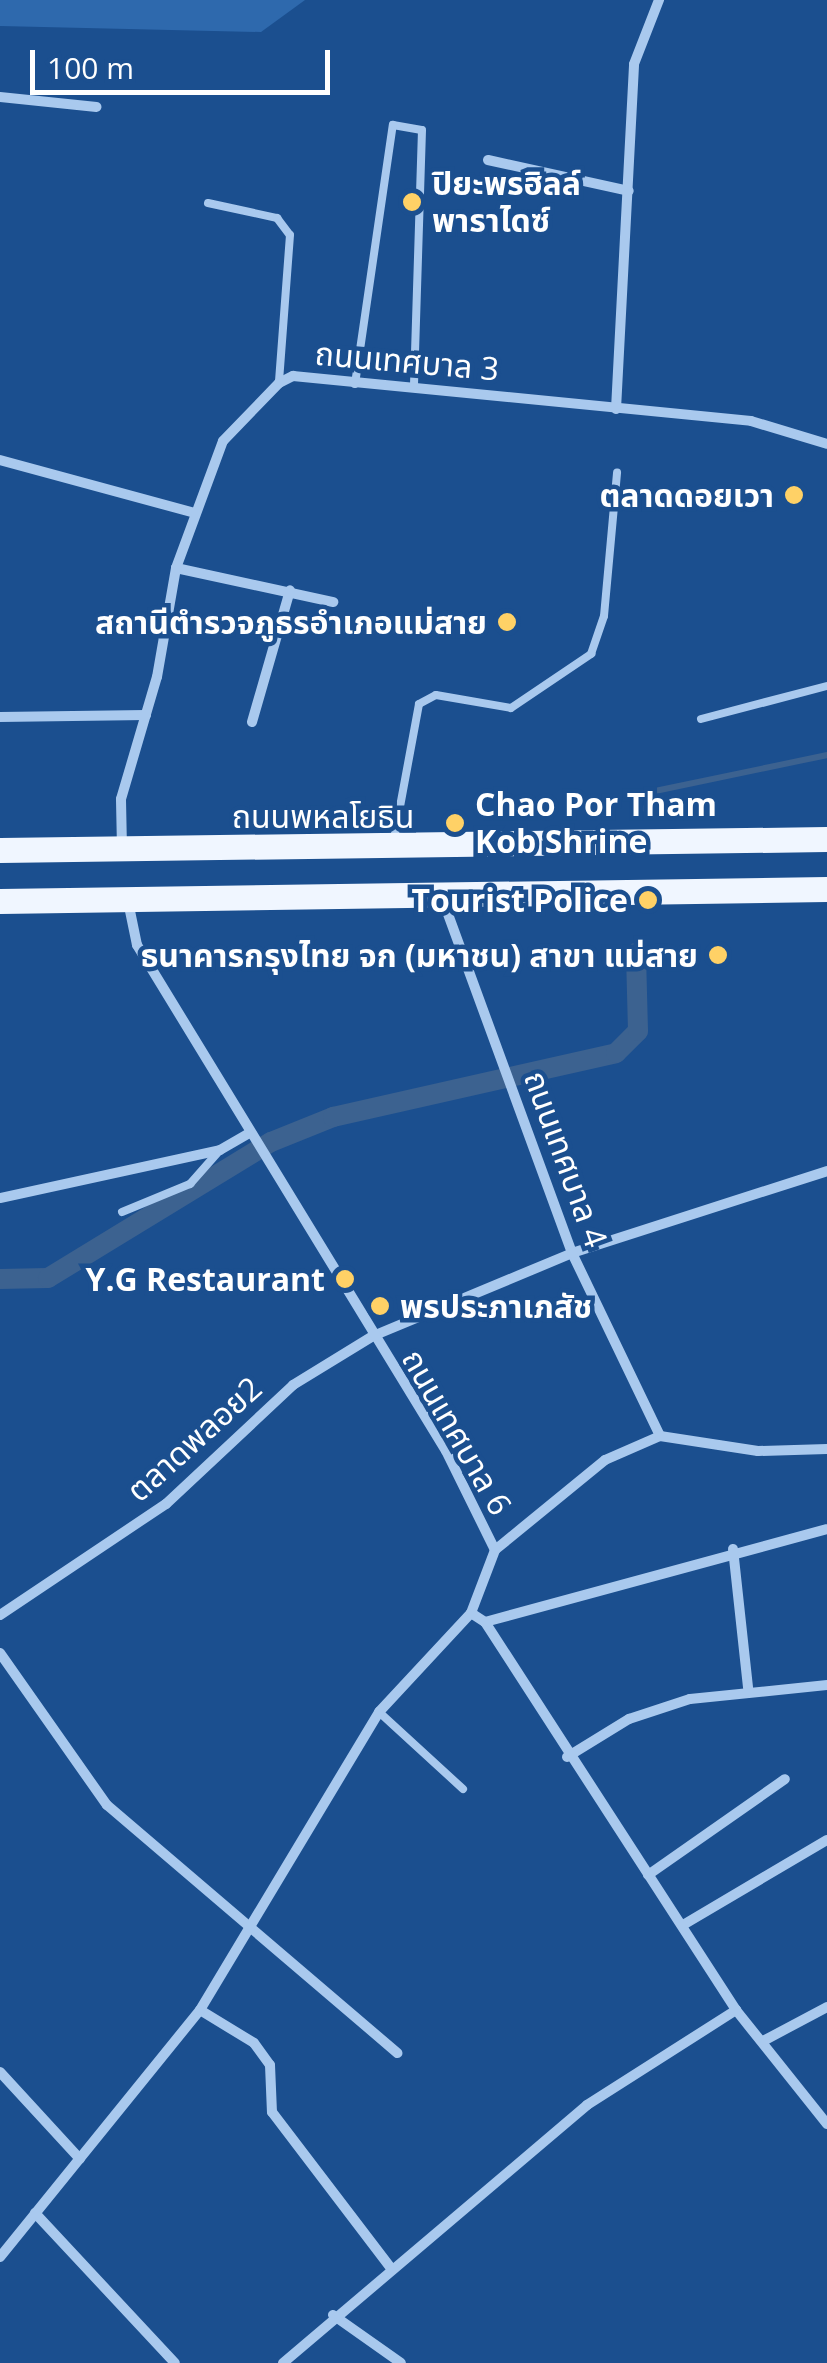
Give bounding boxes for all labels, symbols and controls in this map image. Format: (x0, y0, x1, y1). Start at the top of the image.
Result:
scale bar (35, 30, 335, 92)
text: 100 m (47, 47, 134, 88)
place label: ปิยะพรฮิลล์ พาราไดซ์ (432, 165, 581, 240)
marker: ปิยะพรฮิลล์ พาราไดซ์ (401, 191, 423, 213)
street label: ถนนเทศบาล 3 (313, 334, 501, 388)
place label: ตลาดดอยเวา (599, 476, 774, 514)
marker: ตลาดดอยเวา (783, 484, 805, 506)
place label: สถานีตำรวจภูธรอำเภอแม่สาย (95, 603, 487, 641)
marker: สถานีตำรวจภูธรอำเภอแม่สาย (496, 611, 518, 633)
place label: Chao Por Tham Kob Shrine (475, 786, 717, 861)
street label: ถนนพหลโยธิน (232, 797, 414, 835)
marker: Chao Por Tham Kob Shrine (444, 812, 466, 834)
place label: Tourist Police (411, 881, 628, 919)
marker: Tourist Police (637, 889, 659, 911)
place label: ธนาคารกรุงไทย จก (มหาชน) สาขา แม่สาย (140, 936, 698, 974)
marker: ธนาคารกรุงไทย จก (มหาชน) สาขา แม่สาย (707, 944, 729, 966)
street label: ถนนเทศบาล 4 (516, 1066, 616, 1252)
place label: Y.G Restaurant (85, 1260, 325, 1298)
marker: Y.G Restaurant (334, 1268, 356, 1290)
place label: พรประภาเภสัช (400, 1287, 592, 1325)
marker: พรประภาเภสัช (369, 1295, 391, 1317)
street label: ถนนเทศบาล 6 (394, 1342, 520, 1522)
street label: ตลาดพลอย2 (119, 1369, 269, 1509)

